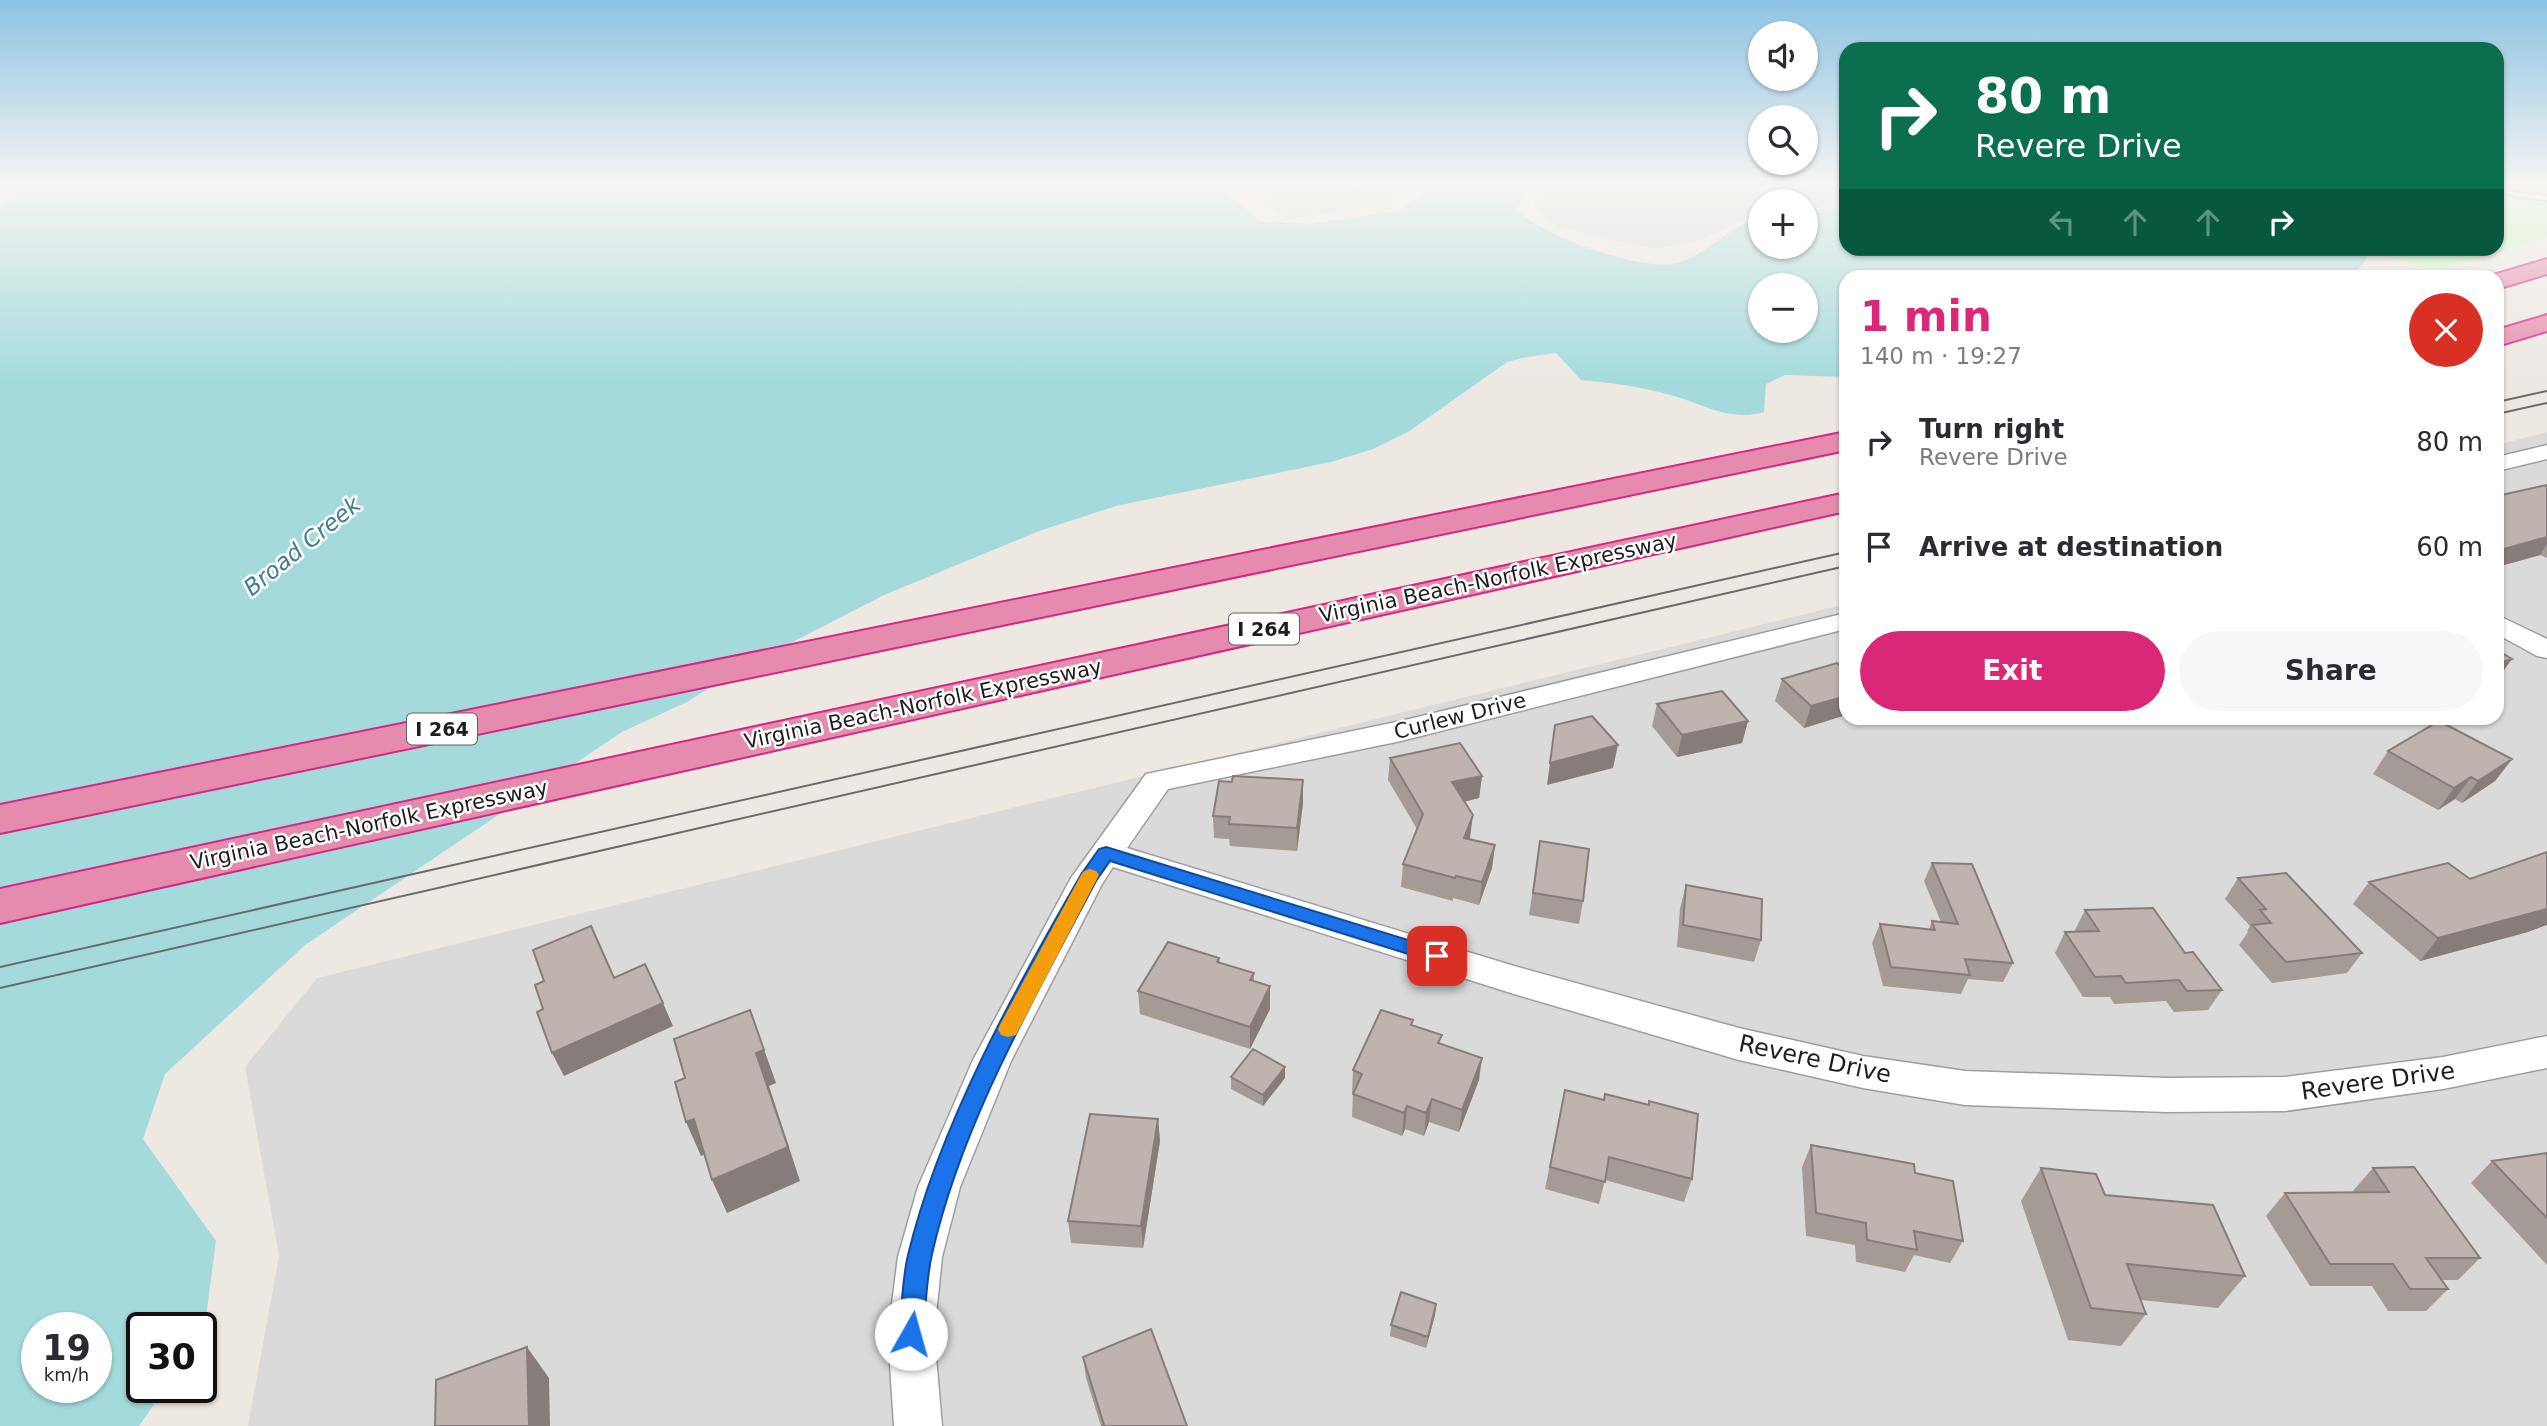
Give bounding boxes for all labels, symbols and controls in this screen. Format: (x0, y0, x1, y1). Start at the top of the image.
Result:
map controls (1748, 21, 1818, 343)
button: sound (1748, 21, 1818, 91)
text: 80 m (1975, 68, 2111, 125)
icon: right (1860, 70, 1951, 161)
button: search (1748, 105, 1818, 175)
text: Revere Drive (1975, 127, 2182, 165)
button: + (1748, 189, 1818, 259)
icon: left (2043, 203, 2081, 241)
icon: ahead (2116, 203, 2154, 241)
icon: ahead (2189, 203, 2227, 241)
icon: right (2262, 203, 2300, 241)
button: − (1748, 273, 1818, 343)
text: 1 min (1860, 292, 1992, 341)
button: close (2409, 293, 2483, 367)
text: 140 m · 19:27 (1860, 343, 2022, 369)
text: Turn right (1919, 414, 2064, 444)
icon: right (1860, 423, 1898, 461)
text: 80 m (2416, 427, 2483, 457)
text: Revere Drive (1919, 444, 2068, 470)
water label: Broad Creek (238, 490, 367, 601)
street label: Virginia Beach-Norfolk Expressway (1317, 528, 1679, 628)
icon: arrive (1860, 528, 1898, 566)
text: Arrive at destination (1919, 532, 2223, 562)
text: 60 m (2416, 532, 2483, 562)
road number: I 264 (1229, 614, 1299, 644)
button: Exit (1860, 631, 2165, 711)
button: Share (2179, 631, 2483, 711)
street label: Virginia Beach-Norfolk Expressway (742, 654, 1104, 754)
street label: Curlew Drive (1392, 688, 1528, 744)
road number: I 264 (407, 714, 477, 744)
street label: Virginia Beach-Norfolk Expressway (188, 775, 550, 875)
pin (1407, 926, 1467, 986)
icon: arrive (1418, 937, 1456, 975)
street label: Revere Drive (1736, 1029, 1894, 1089)
street label: Revere Drive (2299, 1056, 2457, 1106)
position arrow (874, 1297, 948, 1371)
speed limit sign: 30 (126, 1312, 217, 1403)
text: 19 (42, 1328, 91, 1368)
text: km/h (44, 1364, 89, 1385)

